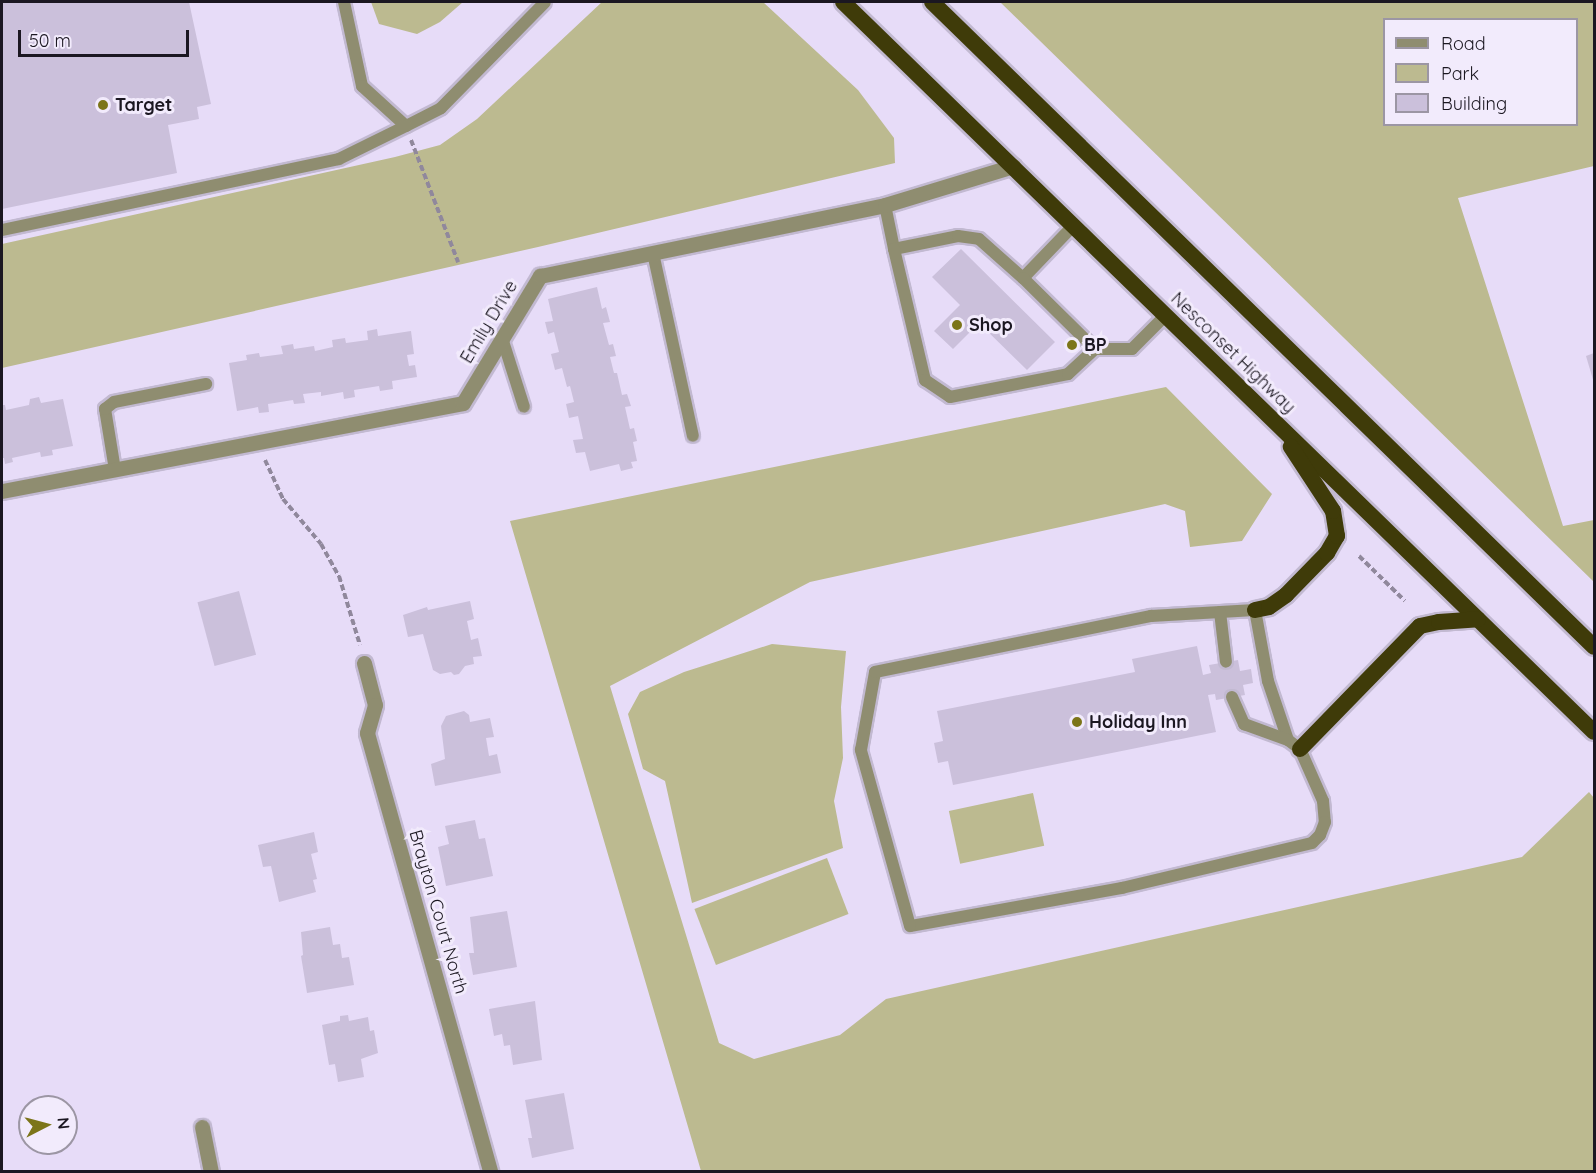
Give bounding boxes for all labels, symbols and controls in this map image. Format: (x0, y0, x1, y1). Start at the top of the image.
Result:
scale bar (21, 18, 192, 56)
legend (1383, 18, 1578, 126)
text: 50 m (29, 29, 71, 52)
text: Road (1441, 32, 1486, 55)
text: Park (1441, 62, 1479, 85)
text: Building (1441, 92, 1507, 115)
place label: Target (115, 94, 172, 116)
marker: Target (96, 98, 110, 112)
street label: Emily Drive (456, 277, 522, 367)
street label: Nesconset Highway (1166, 288, 1300, 418)
place label: Shop (969, 314, 1013, 336)
marker: Shop (950, 318, 964, 332)
place label: BP (1084, 334, 1107, 356)
marker: BP (1065, 338, 1079, 352)
place label: Holiday Inn (1089, 711, 1187, 733)
marker: Holiday Inn (1070, 715, 1084, 729)
street label: Brayton Court North (404, 827, 472, 997)
north arrow (18, 1095, 78, 1155)
text: N (53, 1116, 74, 1130)

